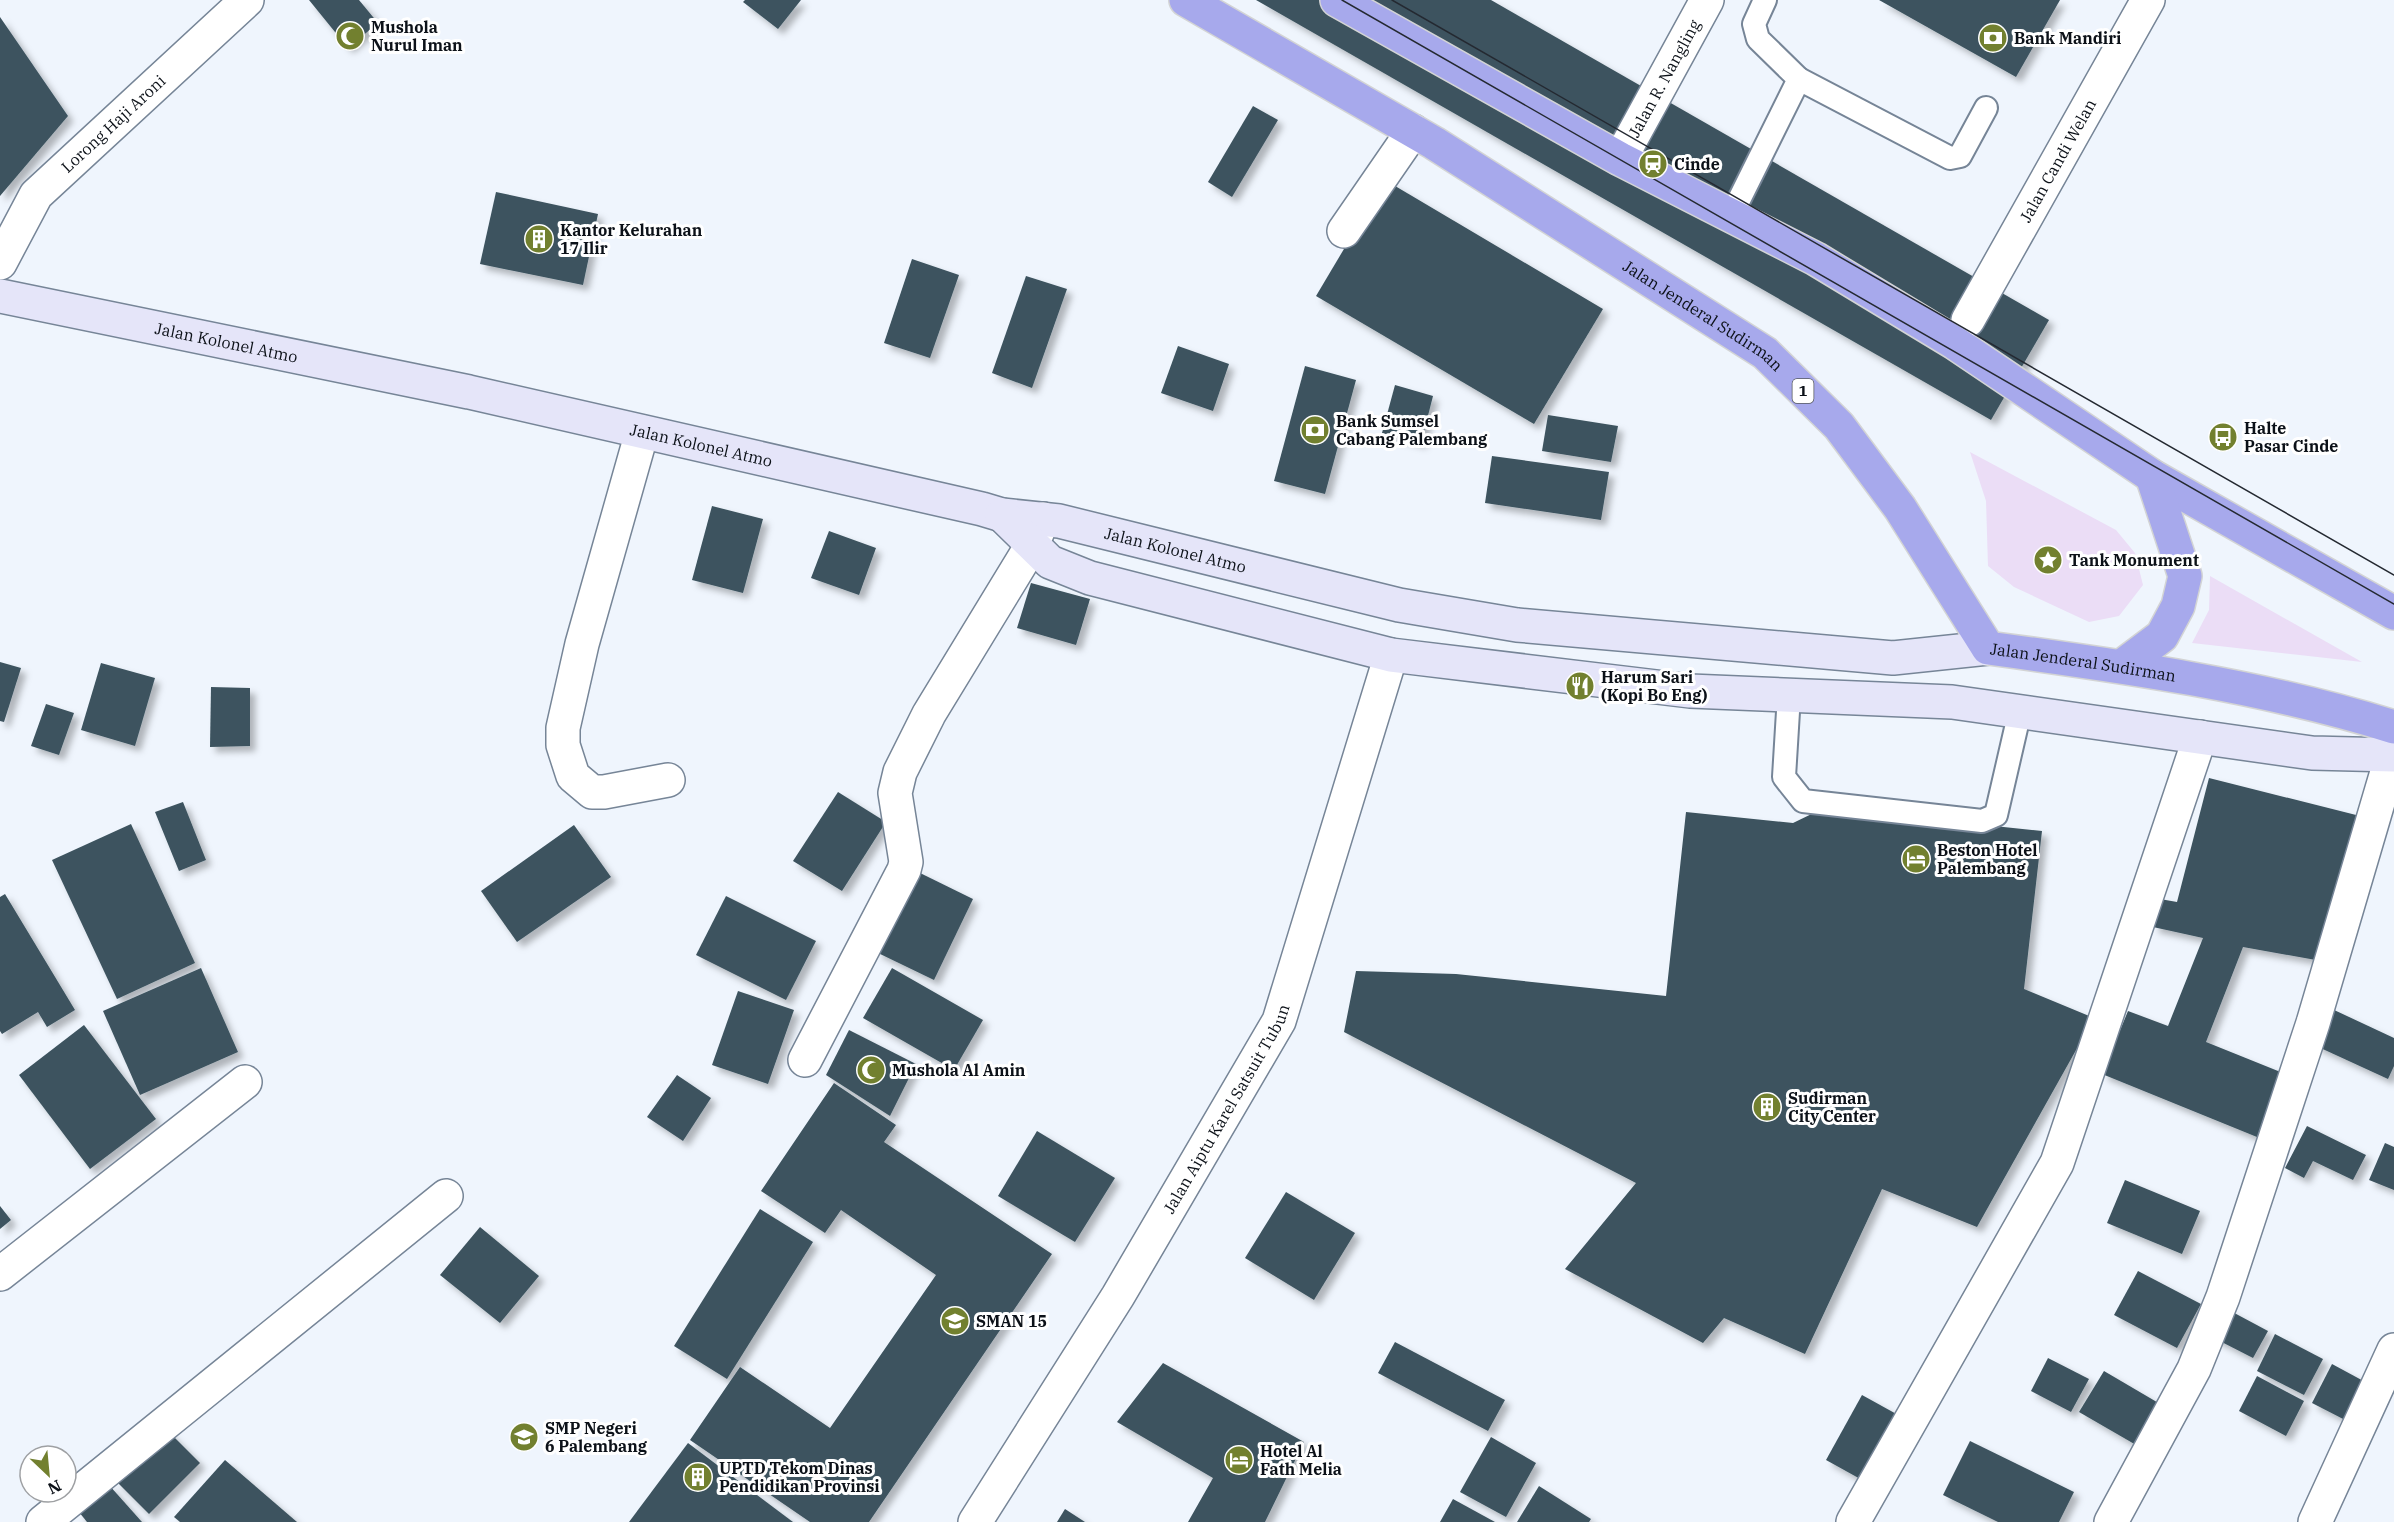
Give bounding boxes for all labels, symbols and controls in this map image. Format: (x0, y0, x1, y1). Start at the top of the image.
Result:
street label: Jalan R. Nangling (1624, 16, 1705, 141)
place label: Mushola Nurul Iman (371, 17, 463, 55)
mosque icon: Mushola Nurul Iman (334, 20, 366, 52)
bank icon: Bank Mandiri (1977, 22, 2009, 54)
place label: Bank Mandiri (2014, 28, 2121, 48)
street label: Lorong Haji Aroni (57, 71, 169, 177)
street label: Jalan Candi Welan (2015, 95, 2100, 226)
station icon: Cinde (1637, 148, 1669, 180)
place label: Cinde (1674, 154, 1720, 174)
place label: Kantor Kelurahan 17 Ilir (560, 220, 703, 258)
building icon: Kantor Kelurahan 17 Ilir (523, 223, 555, 255)
street label: Jalan Jenderal Sudirman (1619, 256, 1787, 375)
street label: Jalan Kolonel Atmo (153, 318, 300, 367)
road number: 1 (1792, 379, 1814, 403)
place label: Bank Sumsel Cabang Palembang (1336, 411, 1488, 449)
bank icon: Bank Sumsel Cabang Palembang (1299, 414, 1331, 446)
place label: Halte Pasar Cinde (2244, 418, 2338, 456)
street label: Jalan Kolonel Atmo (628, 419, 774, 471)
bus stop icon: Halte Pasar Cinde (2207, 421, 2239, 453)
street label: Jalan Kolonel Atmo (1102, 523, 1248, 577)
place icon: Tank Monument (2032, 544, 2064, 576)
place label: Tank Monument (2069, 550, 2199, 570)
street label: Jalan Jenderal Sudirman (1989, 638, 2178, 686)
place label: Harum Sari (Kopi Bo Eng) (1601, 667, 1708, 705)
restaurant icon: Harum Sari (Kopi Bo Eng) (1564, 670, 1596, 702)
place label: Beston Hotel Palembang (1937, 840, 2037, 878)
hotel icon: Beston Hotel Palembang (1900, 843, 1932, 875)
street label: Jalan Aiptu Karel Satsuit Tubun (1159, 1002, 1294, 1217)
mosque icon: Mushola Al Amin (855, 1054, 887, 1086)
place label: Mushola Al Amin (892, 1060, 1026, 1080)
place label: Sudirman City Center (1788, 1088, 1876, 1126)
building icon: Sudirman City Center (1751, 1091, 1783, 1123)
school or university icon: SMAN 15 (939, 1305, 971, 1337)
place label: SMAN 15 (976, 1311, 1047, 1331)
place label: SMP Negeri 6 Palembang (545, 1418, 648, 1456)
school or university icon: SMP Negeri 6 Palembang (508, 1421, 540, 1453)
place label: Hotel Al Fath Melia (1260, 1441, 1342, 1479)
north arrow (18, 1444, 78, 1504)
hotel icon: Hotel Al Fath Melia (1223, 1444, 1255, 1476)
place label: UPTD Tekom Dinas Pendidikan Provinsi (719, 1458, 880, 1496)
building icon: UPTD Tekom Dinas Pendidikan Provinsi (682, 1461, 714, 1493)
text: N (45, 1476, 65, 1499)

